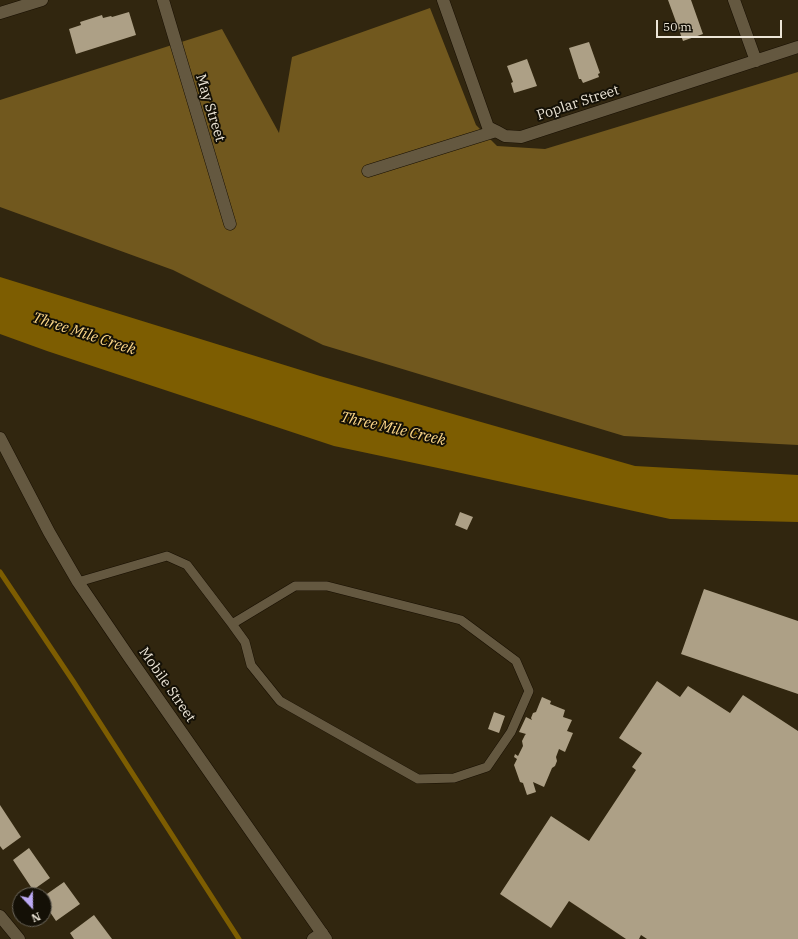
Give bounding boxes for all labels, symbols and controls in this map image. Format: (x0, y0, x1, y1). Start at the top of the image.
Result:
scale bar (658, 12, 784, 38)
text: 50 m (663, 19, 692, 34)
street label: May Street (192, 72, 228, 144)
street label: Poplar Street (535, 82, 621, 124)
water label: Three Mile Creek (30, 309, 138, 359)
water label: Three Mile Creek (339, 408, 447, 450)
street label: Mobile Street (135, 644, 199, 726)
north arrow (12, 887, 52, 927)
text: N (29, 909, 43, 925)

